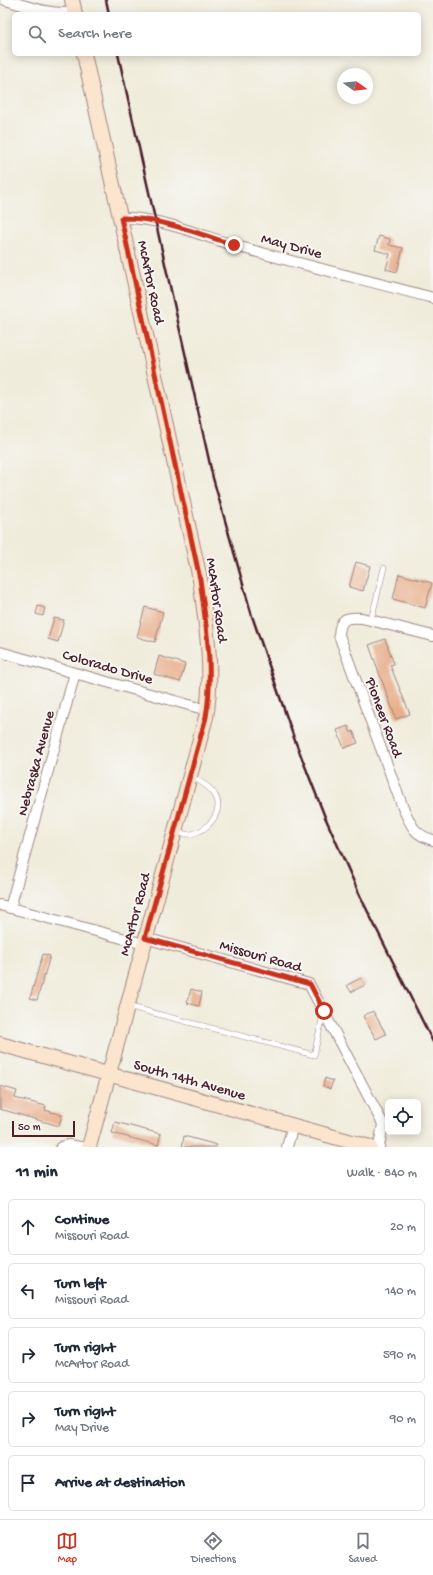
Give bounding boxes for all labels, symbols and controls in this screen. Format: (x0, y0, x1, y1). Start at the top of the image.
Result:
search box (12, 12, 421, 56)
icon: search (26, 23, 48, 45)
text: Search here (58, 25, 132, 43)
north arrow (337, 68, 373, 104)
street label: May Drive (259, 230, 324, 264)
route end (225, 236, 243, 254)
street label: McArtor Road (132, 239, 168, 327)
street label: McArtor Road (201, 557, 231, 645)
street label: Colorado Drive (60, 646, 155, 690)
street label: Pioneer Road (360, 674, 406, 761)
street label: Nebraska Avenue (14, 709, 60, 818)
street label: McArtor Road (116, 870, 156, 958)
street label: Missouri Road (217, 937, 305, 978)
route start (315, 1002, 333, 1020)
street label: South 14th Avenue (131, 1056, 248, 1106)
map controls (385, 1099, 421, 1135)
button: locate (385, 1099, 421, 1135)
scale bar (12, 1119, 75, 1138)
text: 50 m (18, 1122, 40, 1134)
text: 11 min (16, 1163, 58, 1183)
text: Walk · 840 m (347, 1166, 417, 1181)
text: Continue (55, 1211, 109, 1229)
icon: ahead (17, 1216, 39, 1238)
text: 20 m (390, 1220, 416, 1235)
text: Missouri Road (55, 1229, 128, 1244)
text: Turn left (55, 1275, 106, 1293)
icon: left (17, 1280, 39, 1302)
text: 140 m (385, 1284, 416, 1299)
text: Missouri Road (55, 1293, 128, 1308)
text: Turn right (55, 1339, 115, 1357)
icon: right (17, 1344, 39, 1366)
text: 590 m (383, 1348, 416, 1363)
text: McArtor Road (55, 1357, 129, 1372)
text: Turn right (55, 1403, 115, 1421)
icon: right (17, 1408, 39, 1430)
text: 90 m (390, 1412, 416, 1427)
text: May Drive (55, 1421, 109, 1436)
icon: arrive (17, 1472, 39, 1494)
text: Arrive at destination (55, 1474, 185, 1492)
tab: Map (56, 1530, 78, 1566)
tab: Directions (191, 1530, 236, 1566)
tab: Saved (348, 1530, 377, 1566)

